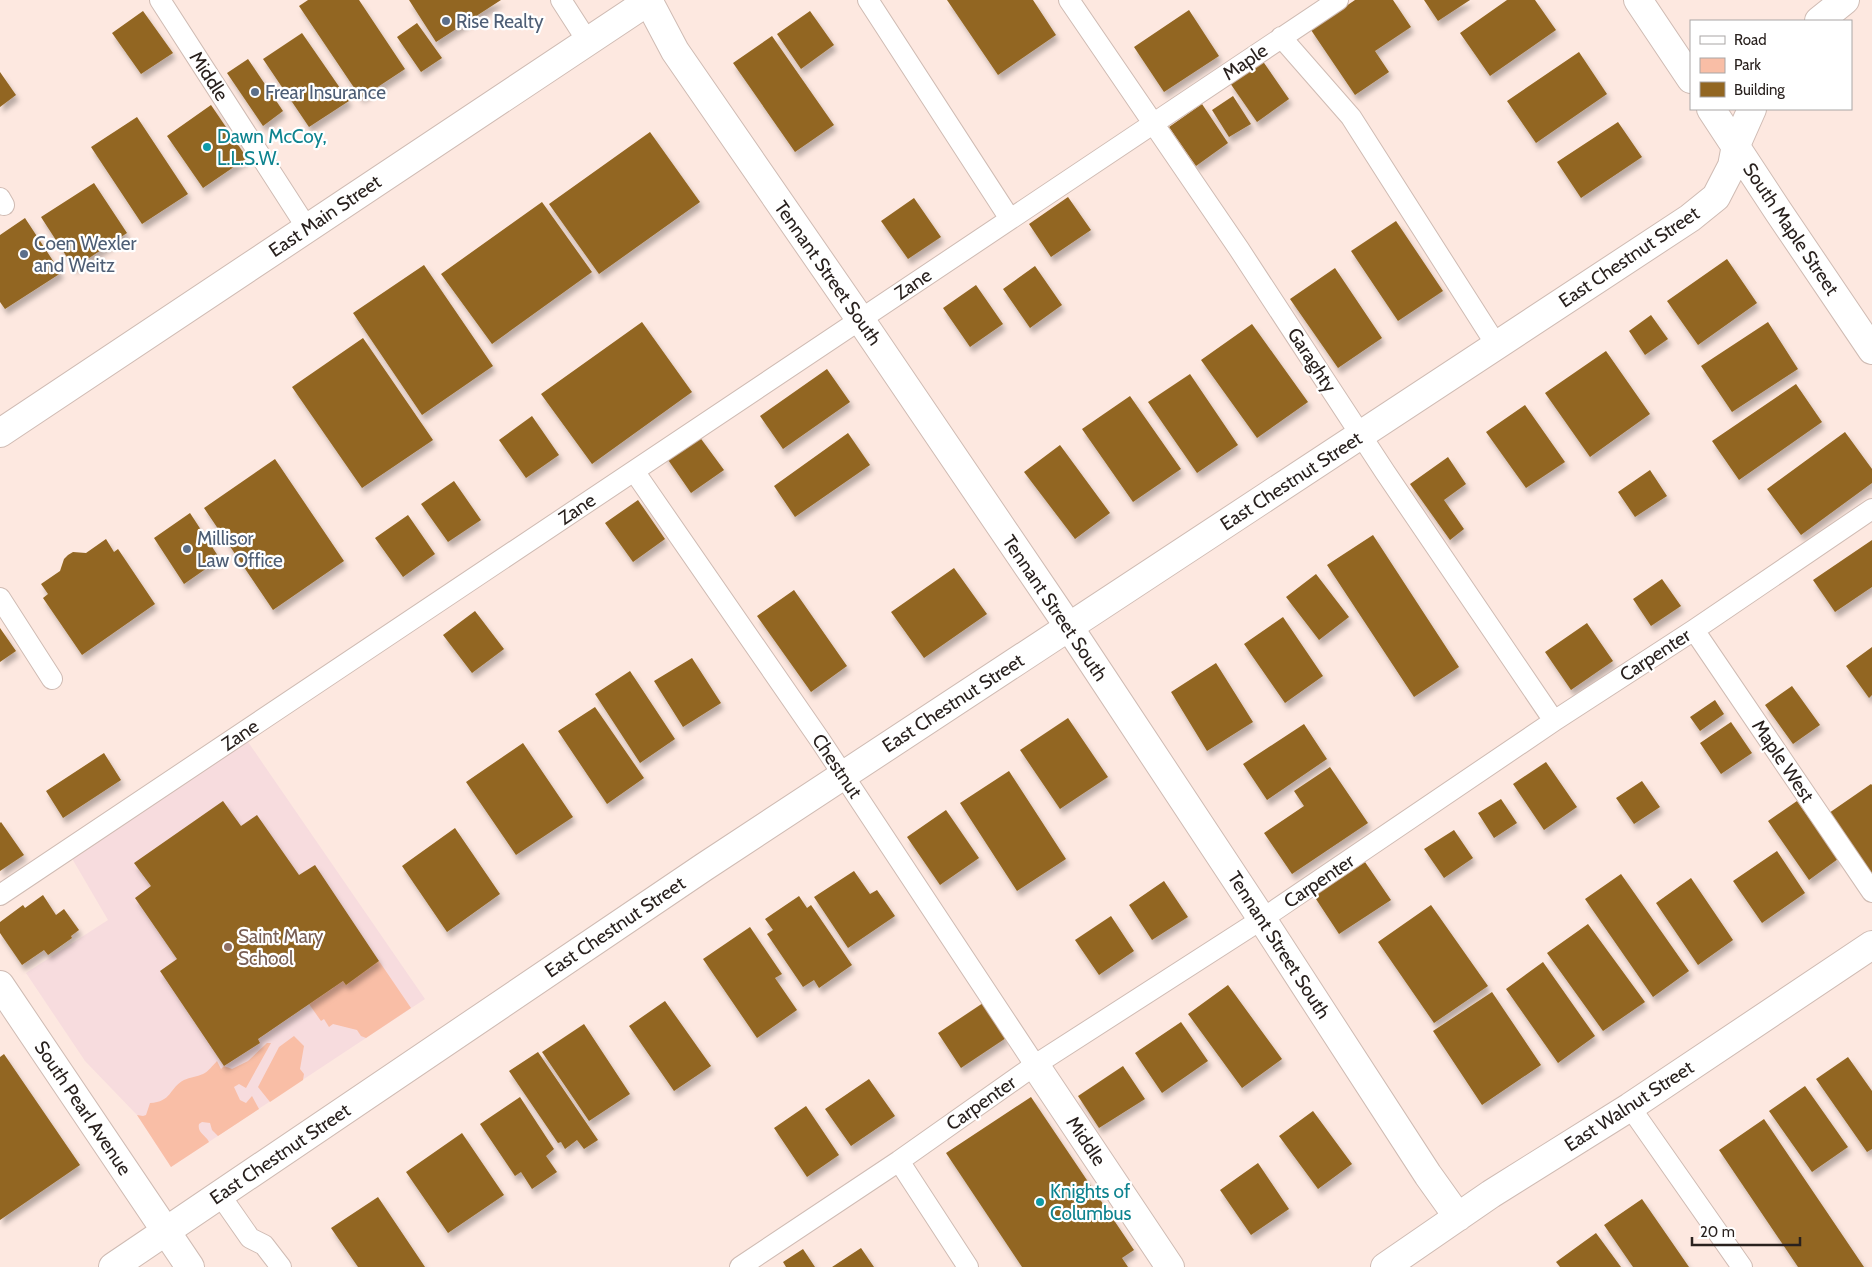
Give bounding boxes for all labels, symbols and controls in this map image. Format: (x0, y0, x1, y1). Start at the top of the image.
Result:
place label: Rise Realty (456, 10, 544, 33)
marker: Rise Realty (440, 15, 452, 27)
legend (1690, 20, 1852, 110)
text: Road (1734, 31, 1767, 49)
street label: Maple (1218, 39, 1272, 85)
street label: Middle (185, 47, 234, 105)
text: Park (1734, 56, 1761, 74)
place label: Frear Insurance (265, 81, 386, 104)
text: Building (1734, 81, 1785, 99)
marker: Frear Insurance (249, 86, 261, 98)
place label: Dawn McCoy, L.L.S.W. (217, 125, 327, 170)
marker: Dawn McCoy, L.L.S.W. (201, 141, 213, 153)
street label: South Maple Street (1738, 158, 1844, 300)
street label: East Main Street (265, 170, 386, 262)
street label: Tennant Street South (769, 196, 887, 350)
street label: East Chestnut Street (1554, 201, 1704, 312)
place label: Coen Wexler and Weitz (34, 232, 137, 277)
marker: Coen Wexler and Weitz (18, 248, 30, 260)
street label: Zane (890, 263, 936, 305)
street label: Garaghty (1283, 323, 1342, 397)
street label: East Chestnut Street (1216, 426, 1367, 535)
street label: Zane (554, 488, 600, 530)
place label: Millisor Law Office (197, 527, 283, 572)
street label: Tennant Street South (998, 531, 1112, 685)
marker: Millisor Law Office (181, 543, 193, 555)
street label: Carpenter (1615, 624, 1695, 686)
street label: East Chestnut Street (878, 648, 1029, 757)
street label: Zane (217, 714, 263, 756)
street label: Maple West (1747, 715, 1819, 807)
street label: Chestnut (807, 729, 867, 803)
street label: Carpenter (1280, 849, 1358, 913)
street label: Tennant Street South (1223, 867, 1335, 1023)
street label: East Chestnut Street (540, 871, 690, 982)
place label: Saint Mary School (238, 925, 324, 970)
marker: Saint Mary School (222, 941, 234, 953)
street label: South Pearl Avenue (30, 1037, 137, 1180)
street label: East Walnut Street (1560, 1055, 1698, 1156)
street label: Carpenter (942, 1071, 1020, 1135)
street label: East Chestnut Street (205, 1098, 355, 1209)
street label: Middle (1061, 1112, 1111, 1170)
place label: Knights of Columbus (1050, 1180, 1131, 1225)
marker: Knights of Columbus (1034, 1196, 1046, 1208)
scale bar (1692, 1214, 1800, 1246)
text: 20 m (1700, 1223, 1735, 1241)

